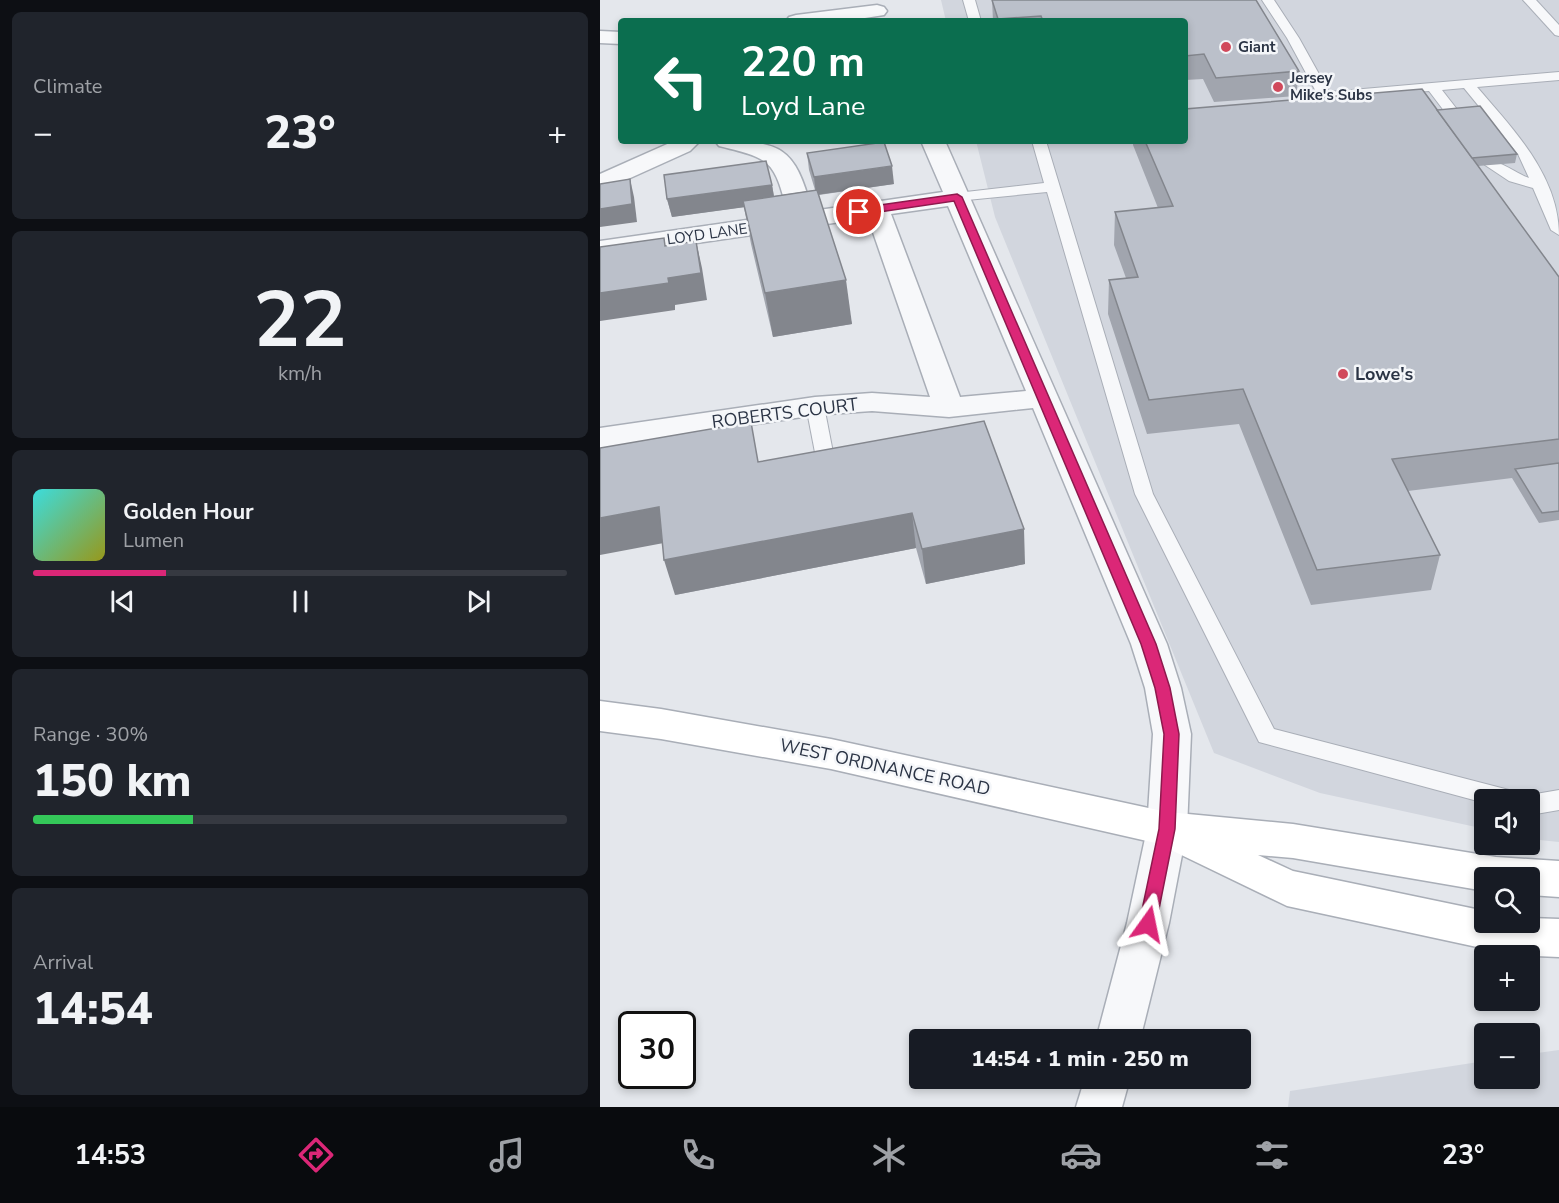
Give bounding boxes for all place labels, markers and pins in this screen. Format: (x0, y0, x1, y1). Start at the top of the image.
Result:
place label: Giant (1238, 37, 1276, 57)
marker: Giant (1219, 40, 1233, 54)
place label: Jersey Mike's Subs (1289, 68, 1372, 105)
marker: Jersey Mike's Subs (1271, 80, 1285, 94)
pin (833, 186, 884, 237)
place label: Lowe's (1355, 362, 1413, 386)
marker: Lowe's (1336, 367, 1350, 381)

